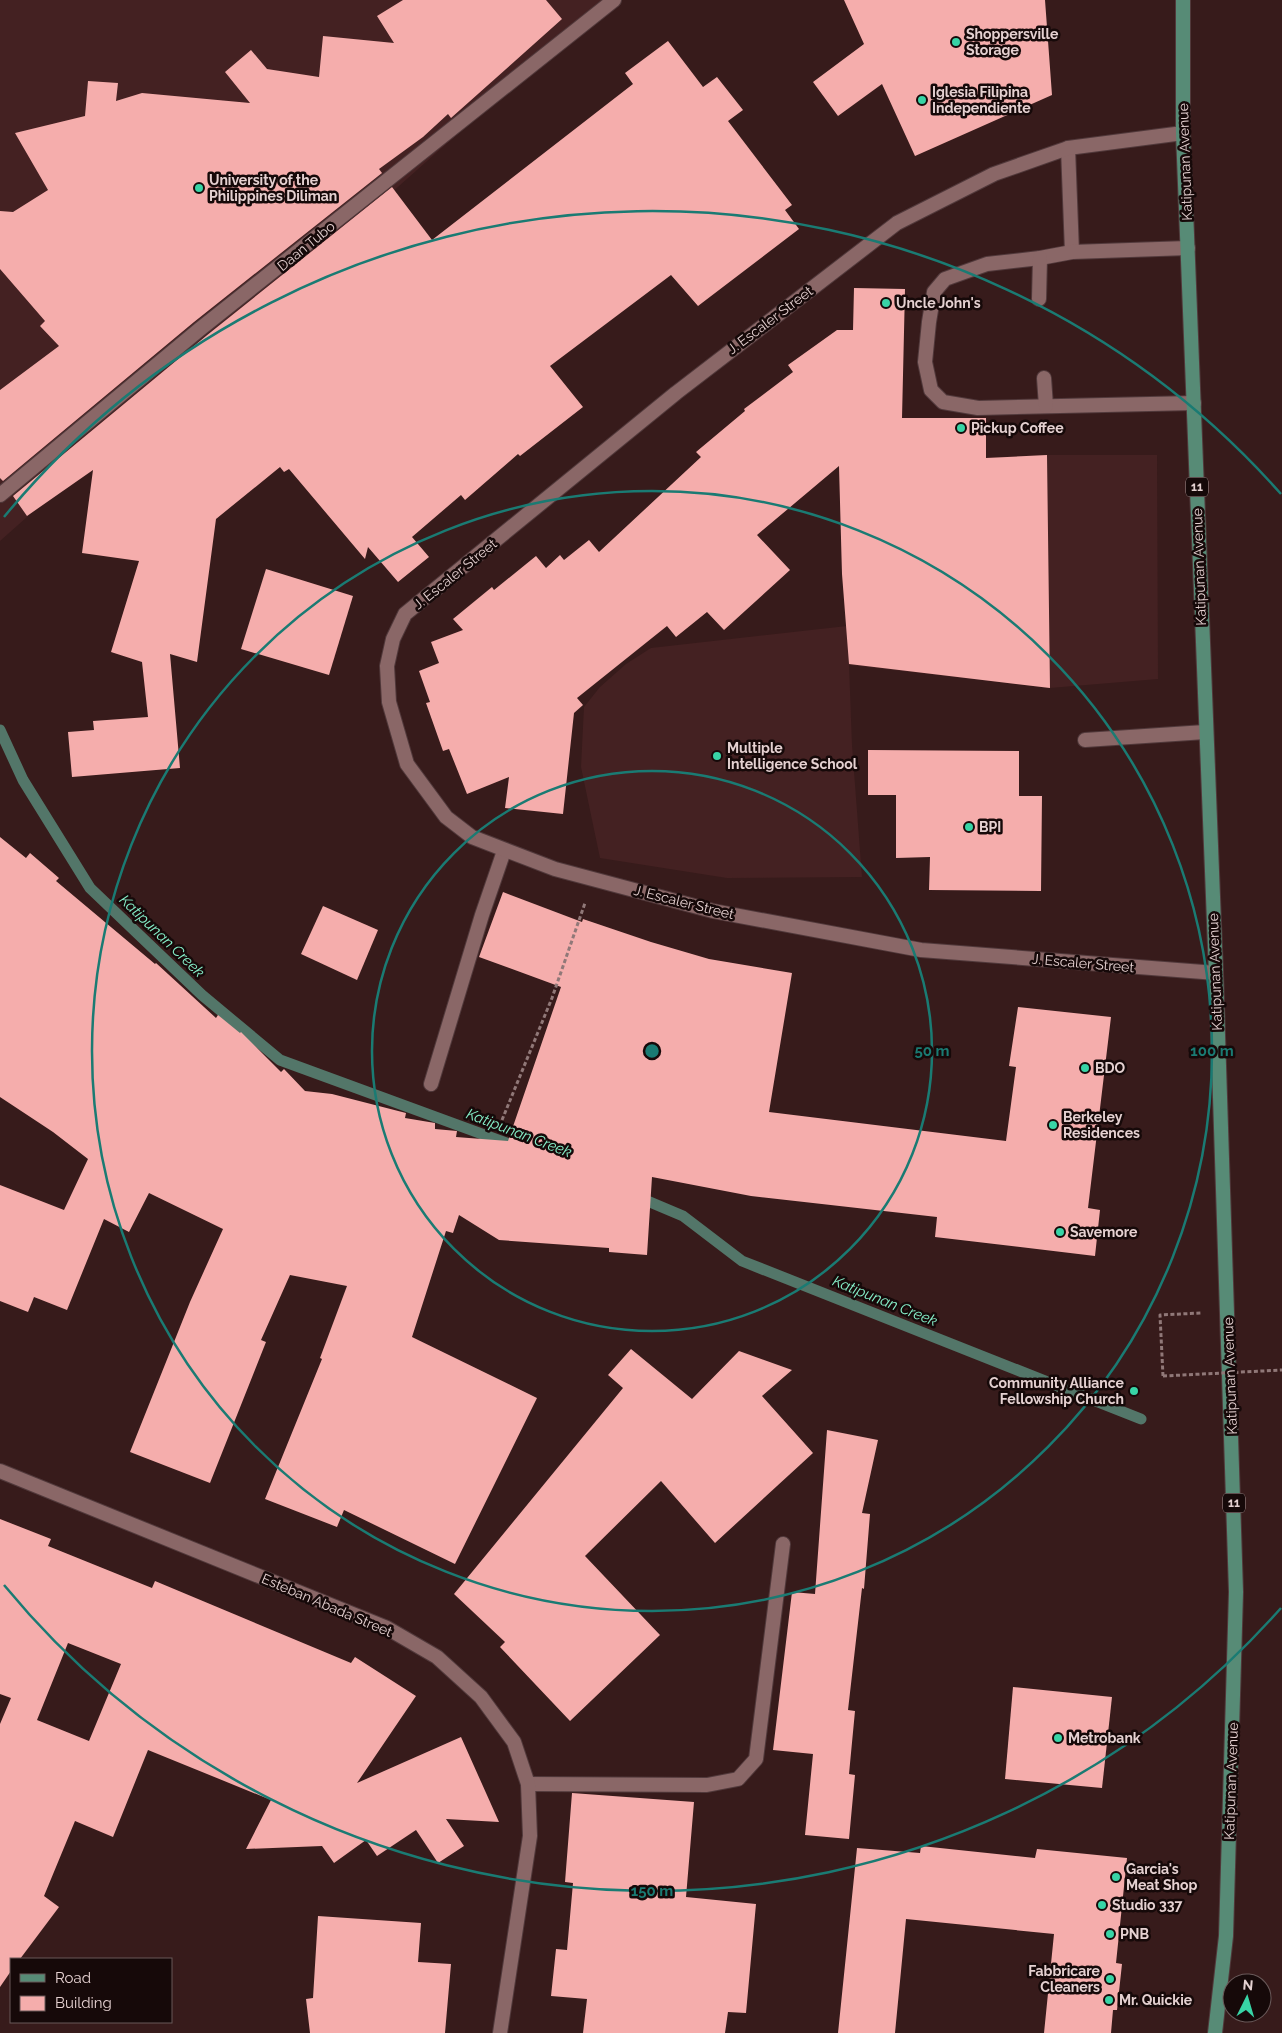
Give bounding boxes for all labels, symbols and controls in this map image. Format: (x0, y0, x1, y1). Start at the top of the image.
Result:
place label: Shoppersville Storage (966, 26, 1059, 58)
marker: Shoppersville Storage (950, 36, 962, 48)
place label: Iglesia Filipina Independiente (932, 84, 1031, 116)
marker: Iglesia Filipina Independiente (916, 94, 928, 106)
street label: Katipunan Avenue (1175, 103, 1195, 221)
place label: University of the Philippines Diliman (209, 172, 337, 204)
marker: University of the Philippines Diliman (193, 182, 205, 194)
street label: Daan Tubo (274, 218, 338, 274)
street label: J. Escaler Street (724, 283, 816, 357)
place label: Uncle John's (896, 295, 981, 311)
marker: Uncle John's (880, 297, 892, 309)
place label: Pickup Coffee (971, 420, 1064, 436)
marker: Pickup Coffee (955, 422, 967, 434)
road number: 11 (1186, 478, 1208, 497)
street label: Katipunan Avenue (1189, 508, 1209, 626)
street label: J. Escaler Street (410, 535, 500, 612)
place label: Multiple Intelligence School (727, 740, 858, 772)
marker: Multiple Intelligence School (711, 750, 723, 762)
place label: BPI (979, 819, 1001, 835)
marker: BPI (963, 821, 975, 833)
street label: J. Escaler Street (632, 882, 736, 922)
water label: Katipunan Creek (116, 891, 208, 981)
street label: Katipunan Avenue (1205, 913, 1225, 1031)
street label: J. Escaler Street (1031, 951, 1135, 975)
centre of rings (643, 1042, 661, 1060)
text: 50 m (914, 1042, 950, 1060)
text: 100 m (1190, 1042, 1234, 1060)
place label: BDO (1095, 1060, 1126, 1076)
marker: BDO (1079, 1062, 1091, 1074)
water label: Katipunan Creek (464, 1105, 574, 1161)
place label: Berkeley Residences (1063, 1109, 1140, 1141)
marker: Berkeley Residences (1047, 1119, 1059, 1131)
place label: Savemore (1070, 1224, 1138, 1240)
marker: Savemore (1054, 1226, 1066, 1238)
water label: Katipunan Creek (830, 1272, 940, 1330)
street label: Katipunan Avenue (1220, 1317, 1240, 1435)
place label: Community Alliance Fellowship Church (989, 1375, 1125, 1407)
marker: Community Alliance Fellowship Church (1128, 1385, 1140, 1397)
road number: 11 (1223, 1494, 1245, 1512)
street label: Esteban Abada Street (259, 1570, 395, 1640)
street label: Katipunan Avenue (1221, 1722, 1241, 1840)
place label: Metrobank (1068, 1730, 1141, 1746)
marker: Metrobank (1052, 1732, 1064, 1744)
place label: Garcia's Meat Shop (1126, 1861, 1198, 1893)
marker: Garcia's Meat Shop (1110, 1871, 1122, 1883)
text: 150 m (631, 1882, 673, 1900)
place label: Studio 337 (1112, 1897, 1183, 1913)
marker: Studio 337 (1096, 1899, 1108, 1911)
place label: PNB (1120, 1926, 1149, 1942)
marker: PNB (1104, 1928, 1116, 1940)
legend (10, 1958, 172, 2023)
place label: Fabbricare Cleaners (1028, 1963, 1101, 1995)
text: Road (55, 1969, 91, 1987)
marker: Fabbricare Cleaners (1104, 1973, 1116, 1985)
north arrow (1222, 1973, 1272, 2023)
text: N (1242, 1977, 1254, 1993)
place label: Mr. Quickie (1119, 1992, 1193, 2008)
text: Building (55, 1994, 112, 2012)
marker: Mr. Quickie (1103, 1994, 1115, 2006)

